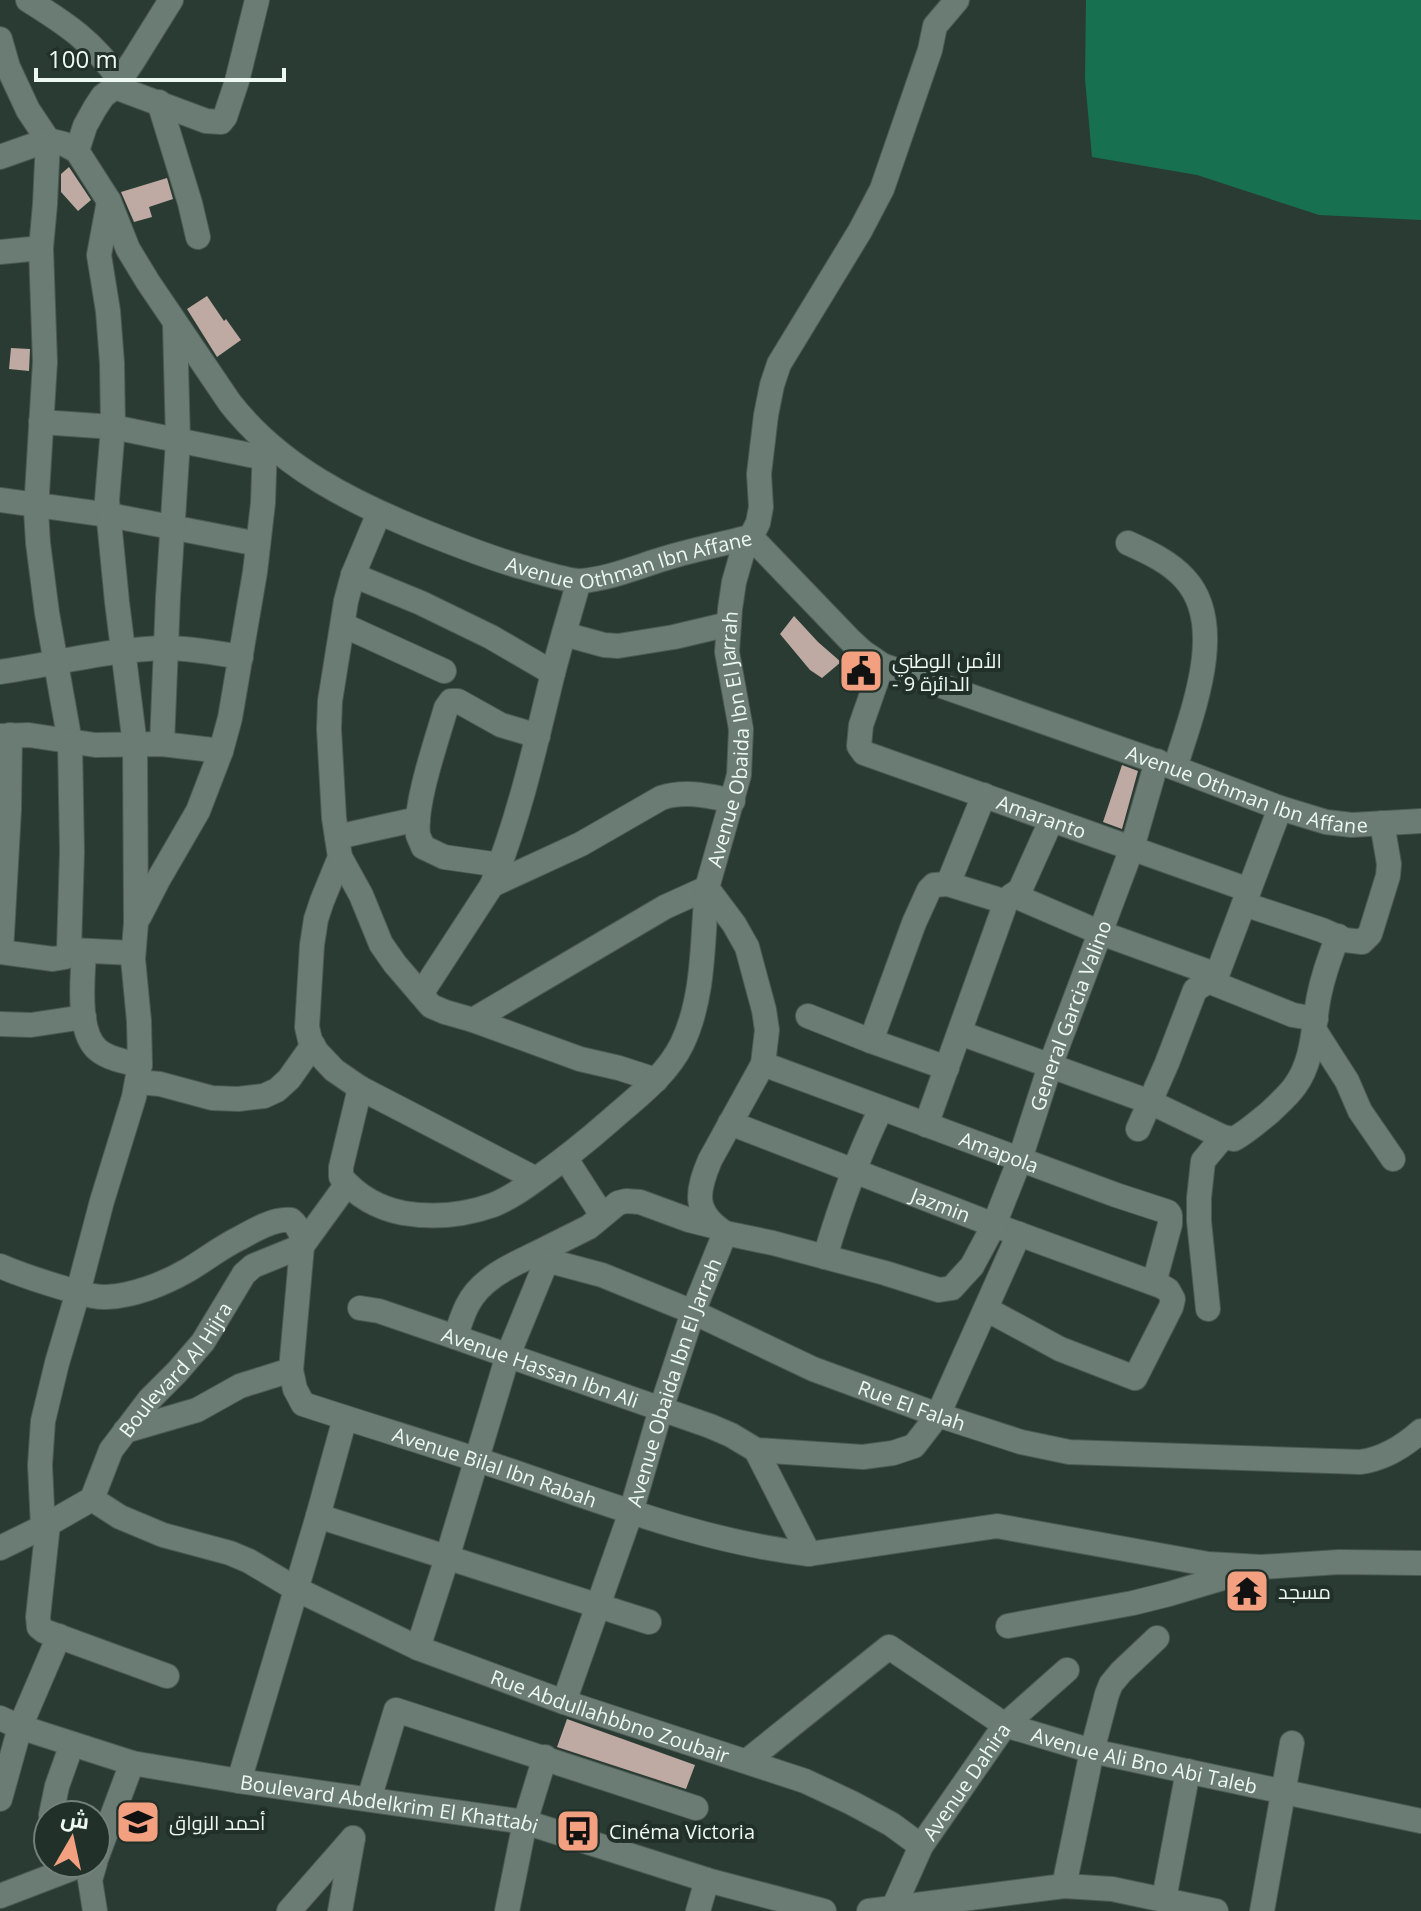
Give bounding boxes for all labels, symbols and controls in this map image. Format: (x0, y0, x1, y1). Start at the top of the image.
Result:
scale bar (36, 32, 284, 82)
text: 100 m (48, 42, 118, 75)
street label: Avenue Othman Ibn Affane (503, 524, 754, 595)
street label: Avenue Obaida Ibn El Jarrah (700, 610, 755, 870)
public building icon: الأمن الوطني - الدائرة 9 (837, 647, 885, 695)
place label: الأمن الوطني - الدائرة 9 (892, 647, 1002, 697)
street label: Avenue Othman Ibn Affane (1123, 738, 1368, 839)
street label: Amaranto (993, 788, 1090, 845)
street label: General Garcia Valino (1023, 916, 1117, 1114)
street label: Amapola (956, 1125, 1043, 1179)
street label: Jazmin (905, 1180, 974, 1228)
street label: Avenue Obaida Ibn El Jarrah (620, 1254, 727, 1510)
street label: Boulevard Al Hijra (112, 1297, 238, 1443)
street label: Avenue Hassan Ibn Ali (439, 1320, 642, 1414)
street label: Rue El Falah (854, 1373, 969, 1437)
street label: Avenue Bilal Ibn Rabah (389, 1420, 601, 1513)
temple icon: مسجد (1223, 1567, 1271, 1615)
place label: مسجد (1278, 1578, 1331, 1605)
street label: Rue Abdullahbbno Zoubair (487, 1663, 733, 1769)
street label: Avenue Dahira (916, 1717, 1016, 1845)
street label: Avenue Ali Bno Abi Taleb (1028, 1720, 1260, 1799)
street label: Boulevard Abdelkrim El Khattabi (239, 1768, 542, 1839)
school or university icon: أحمد الزواق (114, 1798, 162, 1846)
north arrow (32, 1799, 112, 1879)
text: ش (59, 1801, 92, 1835)
bus stop icon: Cinéma Victoria (554, 1807, 602, 1855)
place label: أحمد الزواق (169, 1809, 265, 1836)
place label: Cinéma Victoria (609, 1818, 755, 1845)

